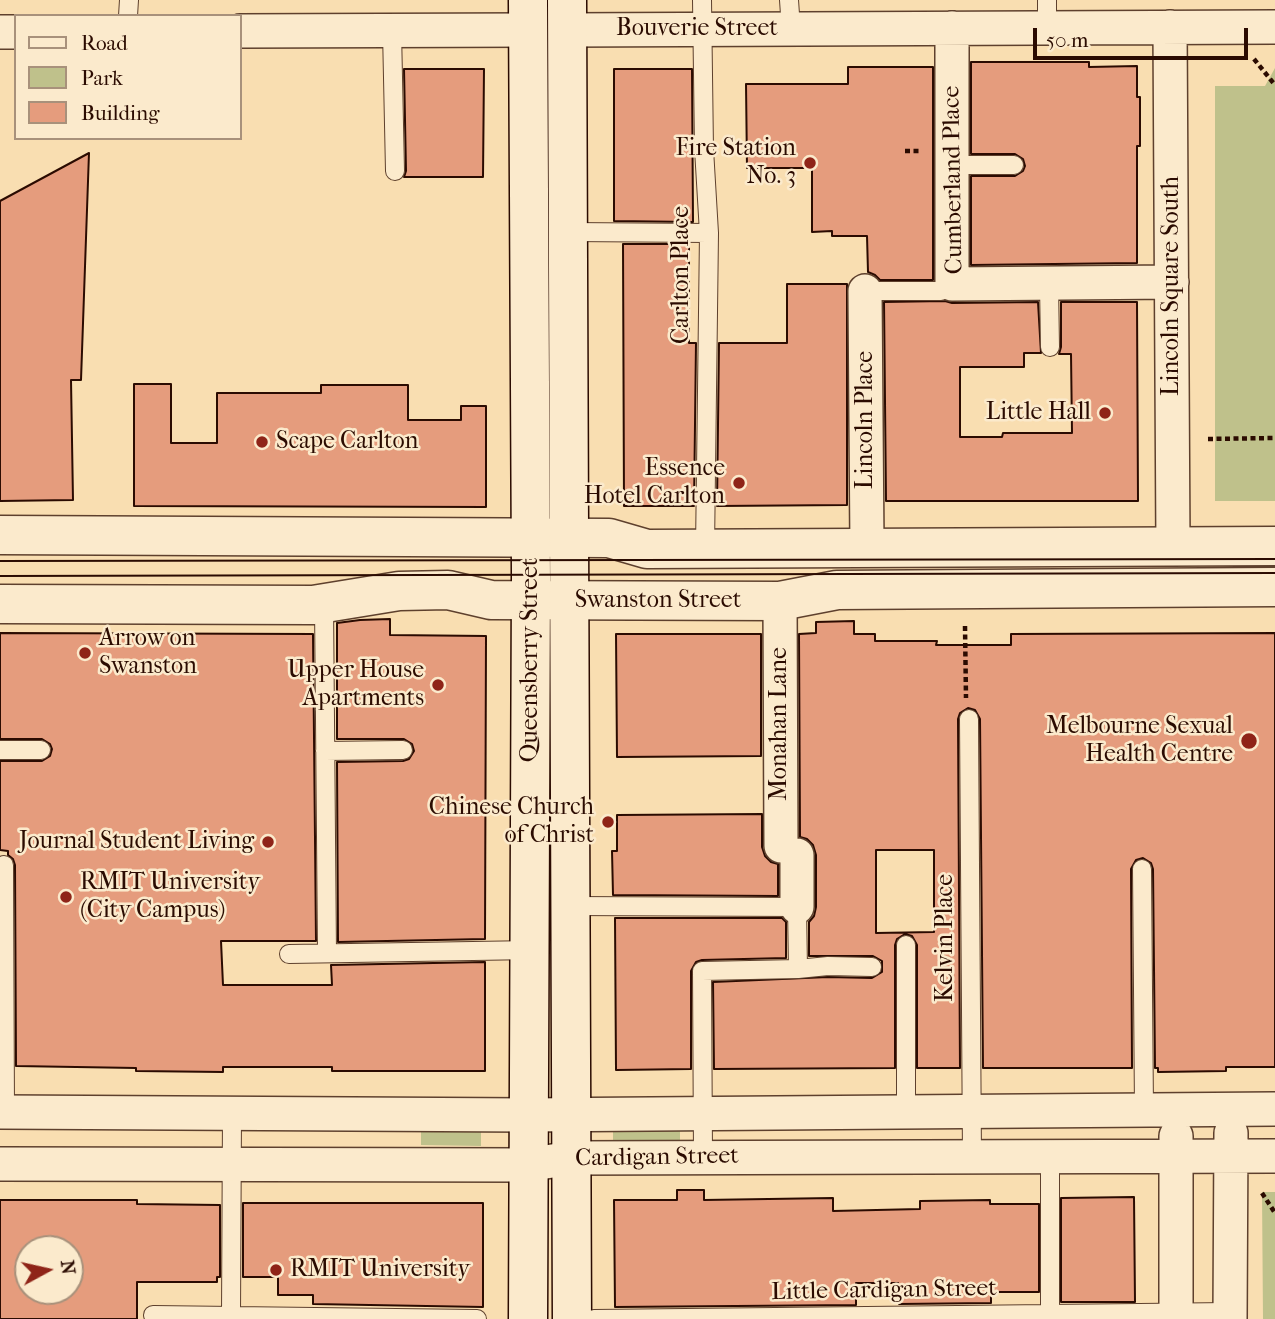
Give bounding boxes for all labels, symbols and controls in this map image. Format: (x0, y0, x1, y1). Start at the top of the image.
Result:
legend (14, 14, 242, 140)
scale bar (1037, 14, 1252, 58)
street label: Bouverie Street (616, 15, 778, 43)
text: 50 m (1046, 28, 1089, 52)
text: Road (81, 31, 128, 55)
text: Park (81, 66, 123, 90)
street label: Cumberland Place (938, 85, 970, 275)
text: Building (81, 101, 159, 125)
place label: Fire Station No. 3 (675, 135, 796, 191)
marker: Fire Station No. 3 (802, 155, 818, 171)
street label: Lincoln Square South (1158, 176, 1186, 396)
street label: Carlton Place (668, 206, 696, 344)
street label: Lincoln Place (852, 351, 880, 489)
place label: Little Hall (986, 399, 1091, 427)
marker: Little Hall (1097, 405, 1113, 421)
place label: Scape Carlton (276, 428, 418, 456)
marker: Scape Carlton (254, 434, 270, 450)
place label: Essence Hotel Carlton (584, 455, 725, 511)
marker: Essence Hotel Carlton (731, 475, 747, 491)
street label: Queensberry Street (517, 558, 545, 762)
street label: Swanston Street (575, 587, 741, 615)
place label: Arrow on Swanston (99, 625, 197, 681)
marker: Arrow on Swanston (77, 645, 93, 661)
street label: Monahan Lane (766, 647, 794, 801)
place label: Upper House Apartments (287, 657, 424, 713)
marker: Upper House Apartments (430, 677, 446, 693)
place label: Melbourne Sexual Health Centre (1046, 713, 1233, 769)
marker: Melbourne Sexual Health Centre (1239, 731, 1259, 751)
place label: Chinese Church of Christ (429, 794, 594, 850)
marker: Chinese Church of Christ (600, 814, 616, 830)
place label: Journal Student Living (19, 828, 254, 856)
marker: Journal Student Living (260, 834, 276, 850)
place label: RMIT University (City Campus) (80, 869, 260, 925)
street label: Kelvin Place (932, 874, 960, 1002)
marker: RMIT University (City Campus) (58, 889, 74, 905)
street label: Cardigan Street (575, 1142, 739, 1174)
north arrow (14, 1235, 84, 1305)
place label: RMIT University (290, 1256, 470, 1284)
text: N (56, 1259, 80, 1276)
marker: RMIT University (268, 1262, 284, 1278)
street label: Little Cardigan Street (771, 1275, 997, 1307)

